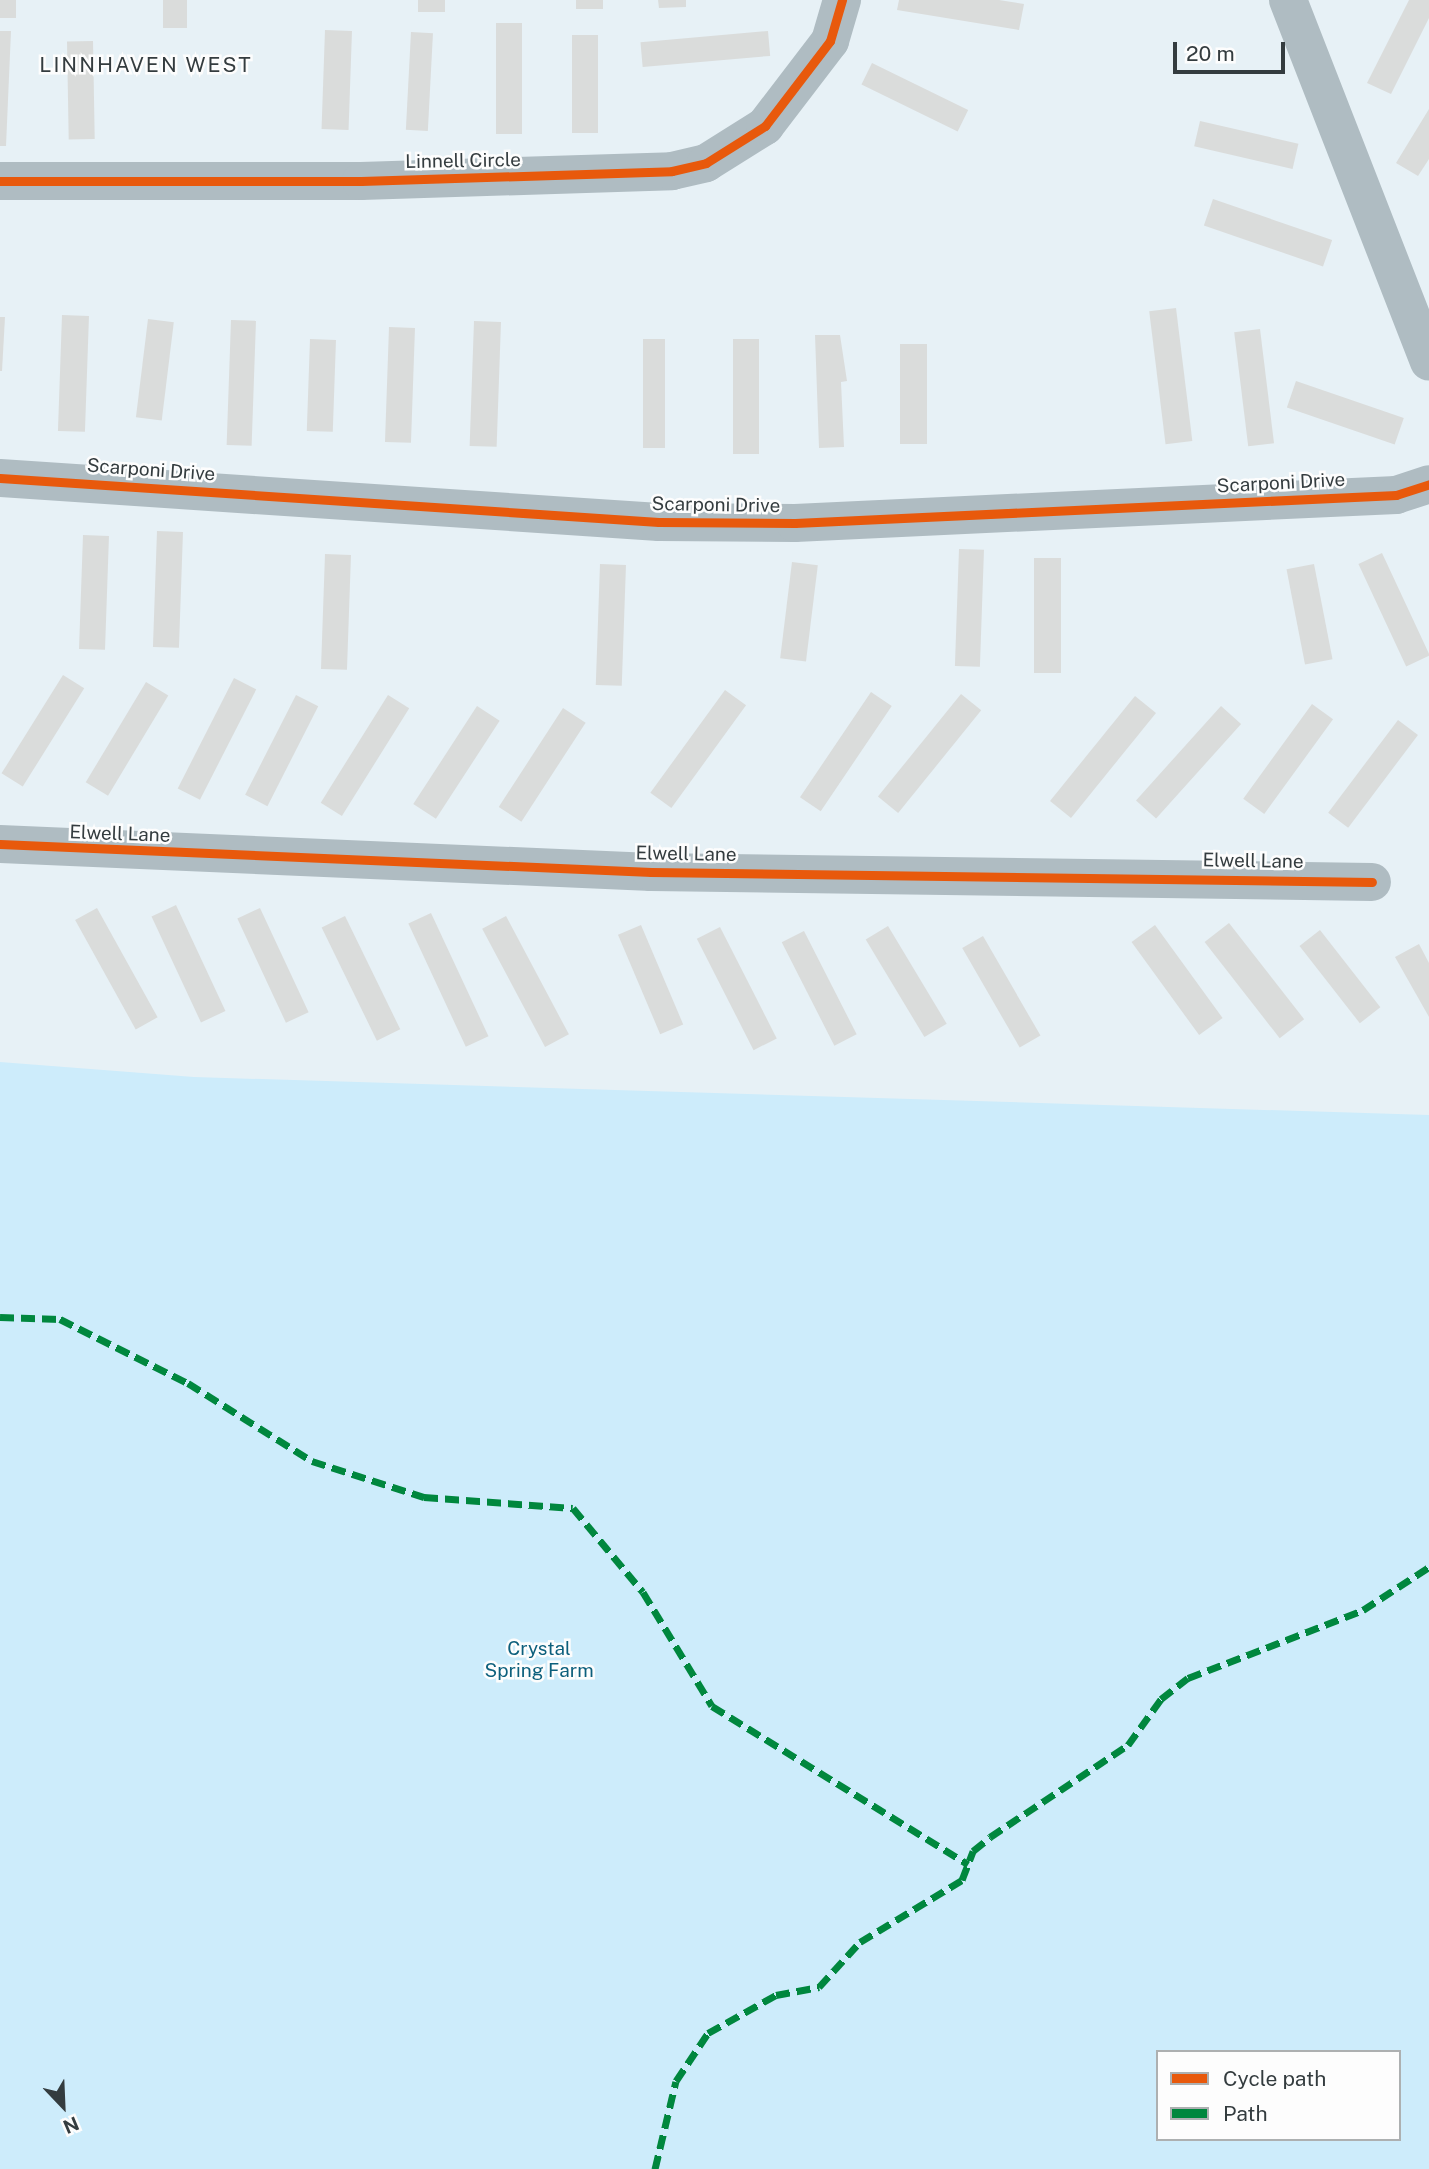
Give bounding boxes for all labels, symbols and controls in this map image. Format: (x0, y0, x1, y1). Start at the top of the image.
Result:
scale bar (1177, 28, 1289, 72)
text: 20 m (1186, 41, 1235, 66)
district label: LINNHAVEN WEST (41, 52, 251, 78)
street label: Linnell Circle (405, 149, 521, 173)
street label: Scarponi Drive (86, 454, 216, 486)
street label: Scarponi Drive (1216, 468, 1346, 498)
street label: Scarponi Drive (651, 492, 781, 518)
street label: Elwell Lane (69, 821, 171, 847)
street label: Elwell Lane (635, 842, 737, 866)
street label: Elwell Lane (1202, 849, 1304, 873)
park label: Crystal Spring Farm (484, 1638, 594, 1682)
legend (1156, 2050, 1401, 2141)
text: Cycle path (1223, 2066, 1326, 2091)
north arrow (28, 2071, 98, 2141)
text: Path (1223, 2101, 1268, 2126)
text: N (60, 2112, 82, 2138)

